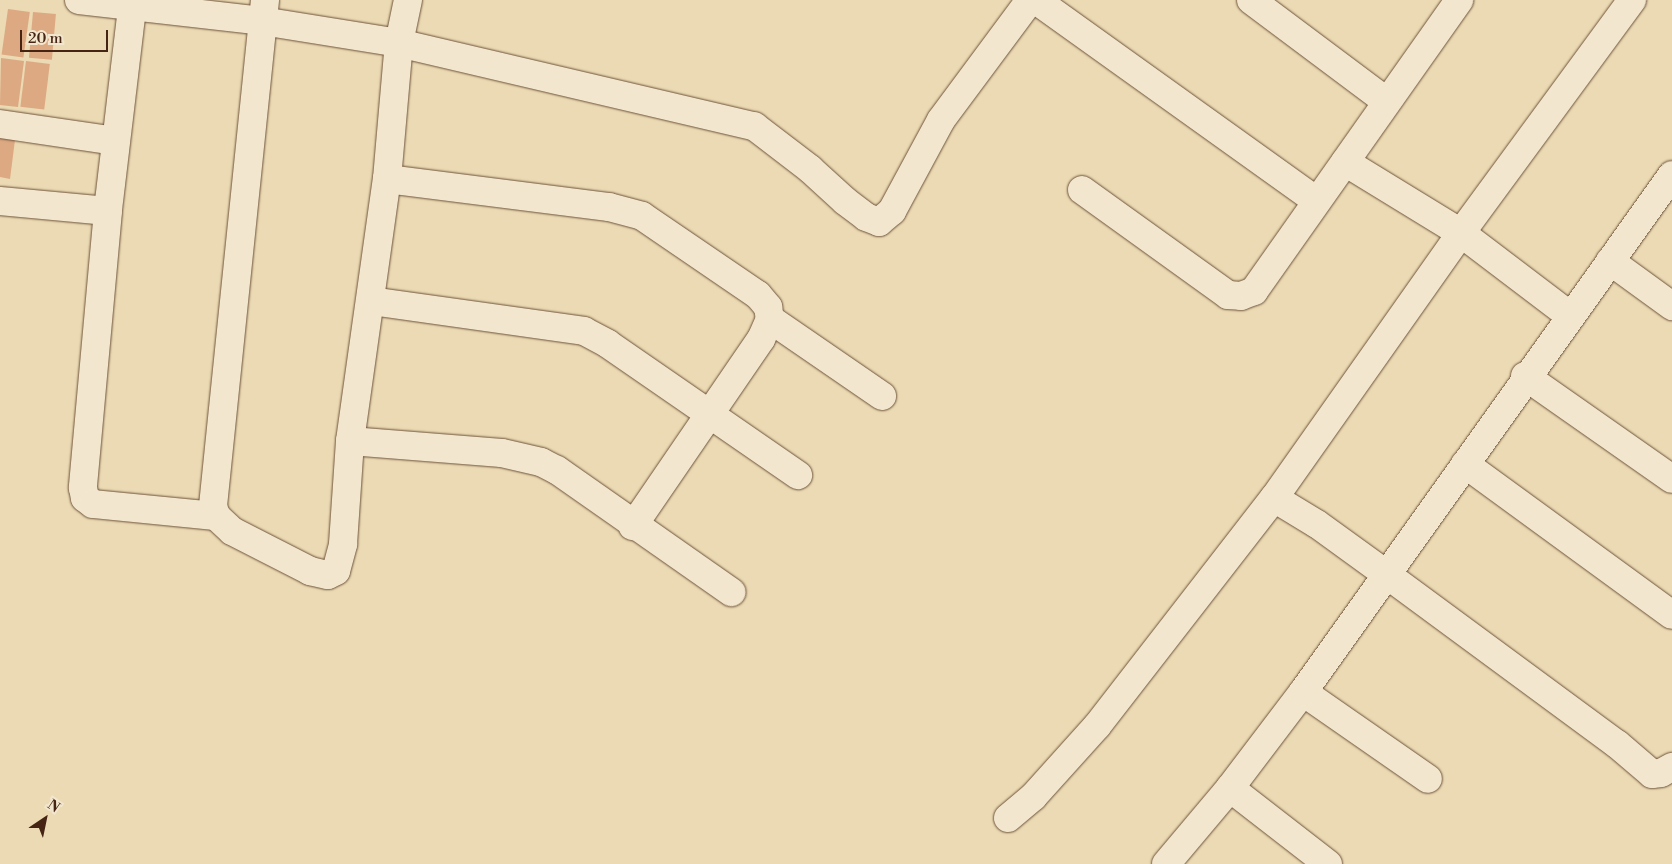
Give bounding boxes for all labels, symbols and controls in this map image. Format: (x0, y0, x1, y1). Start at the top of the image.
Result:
scale bar (22, 20, 110, 52)
text: 20 m (28, 29, 63, 48)
north arrow (20, 794, 70, 844)
text: N (44, 796, 63, 817)

